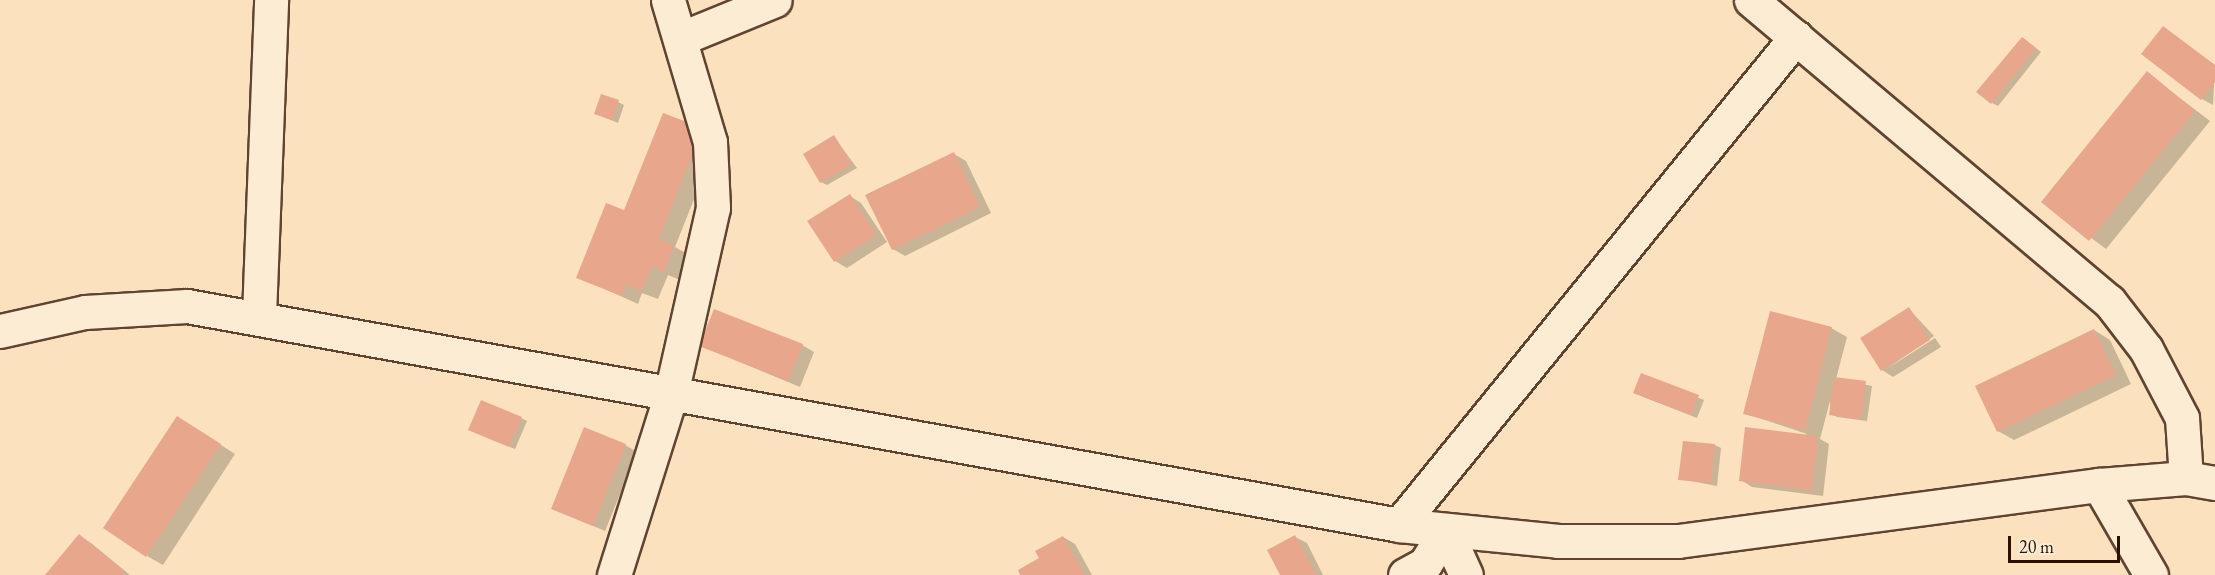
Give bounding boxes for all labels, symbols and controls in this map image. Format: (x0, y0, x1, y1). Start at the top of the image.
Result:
scale bar (2011, 524, 2124, 562)
text: 20 m (2019, 535, 2054, 558)

